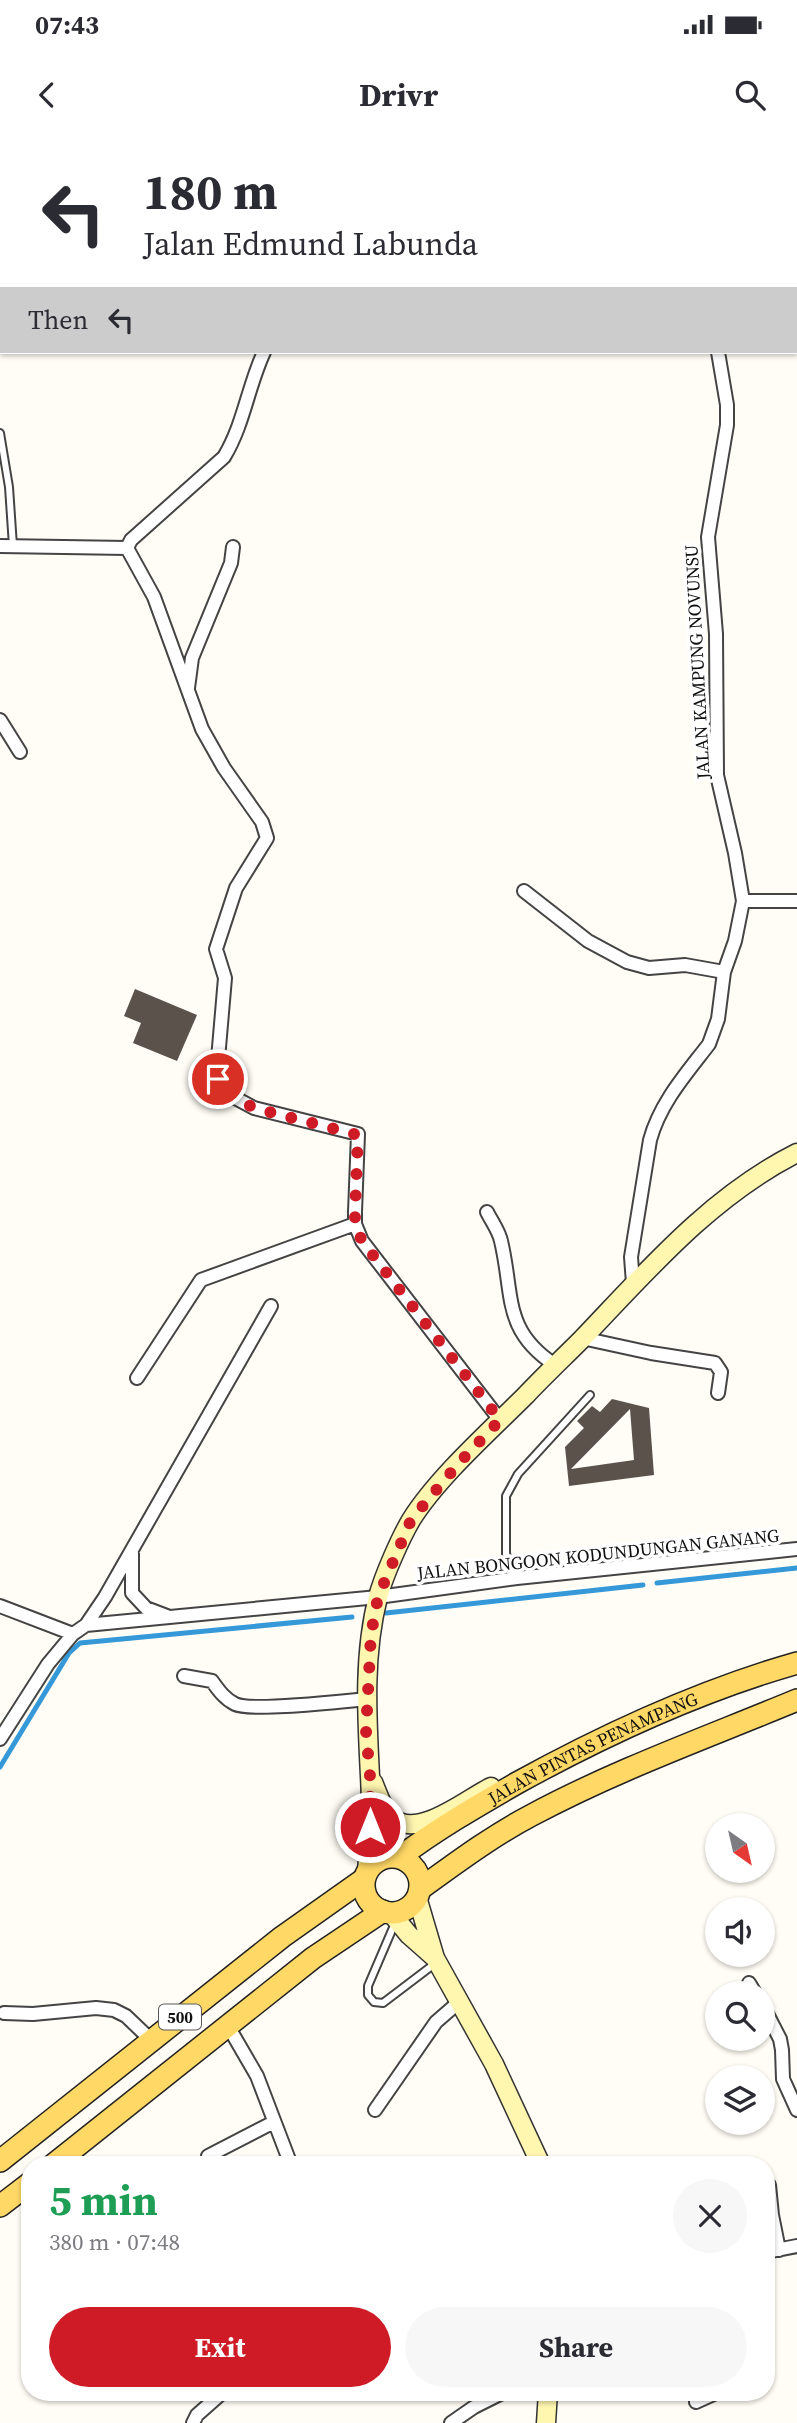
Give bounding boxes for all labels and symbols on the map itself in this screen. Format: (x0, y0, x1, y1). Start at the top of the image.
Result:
street label: JALAN KAMPUNG NOVUNSU (678, 544, 716, 781)
pin (188, 1049, 248, 1109)
street label: JALAN BONGOON KODUNDUNGAN GANANG (415, 1523, 780, 1586)
street label: JALAN PINTAS PENAMPANG (482, 1686, 701, 1810)
position arrow (333, 1790, 407, 1864)
north arrow (705, 1813, 775, 1883)
road number: 500 (159, 2005, 201, 2030)

